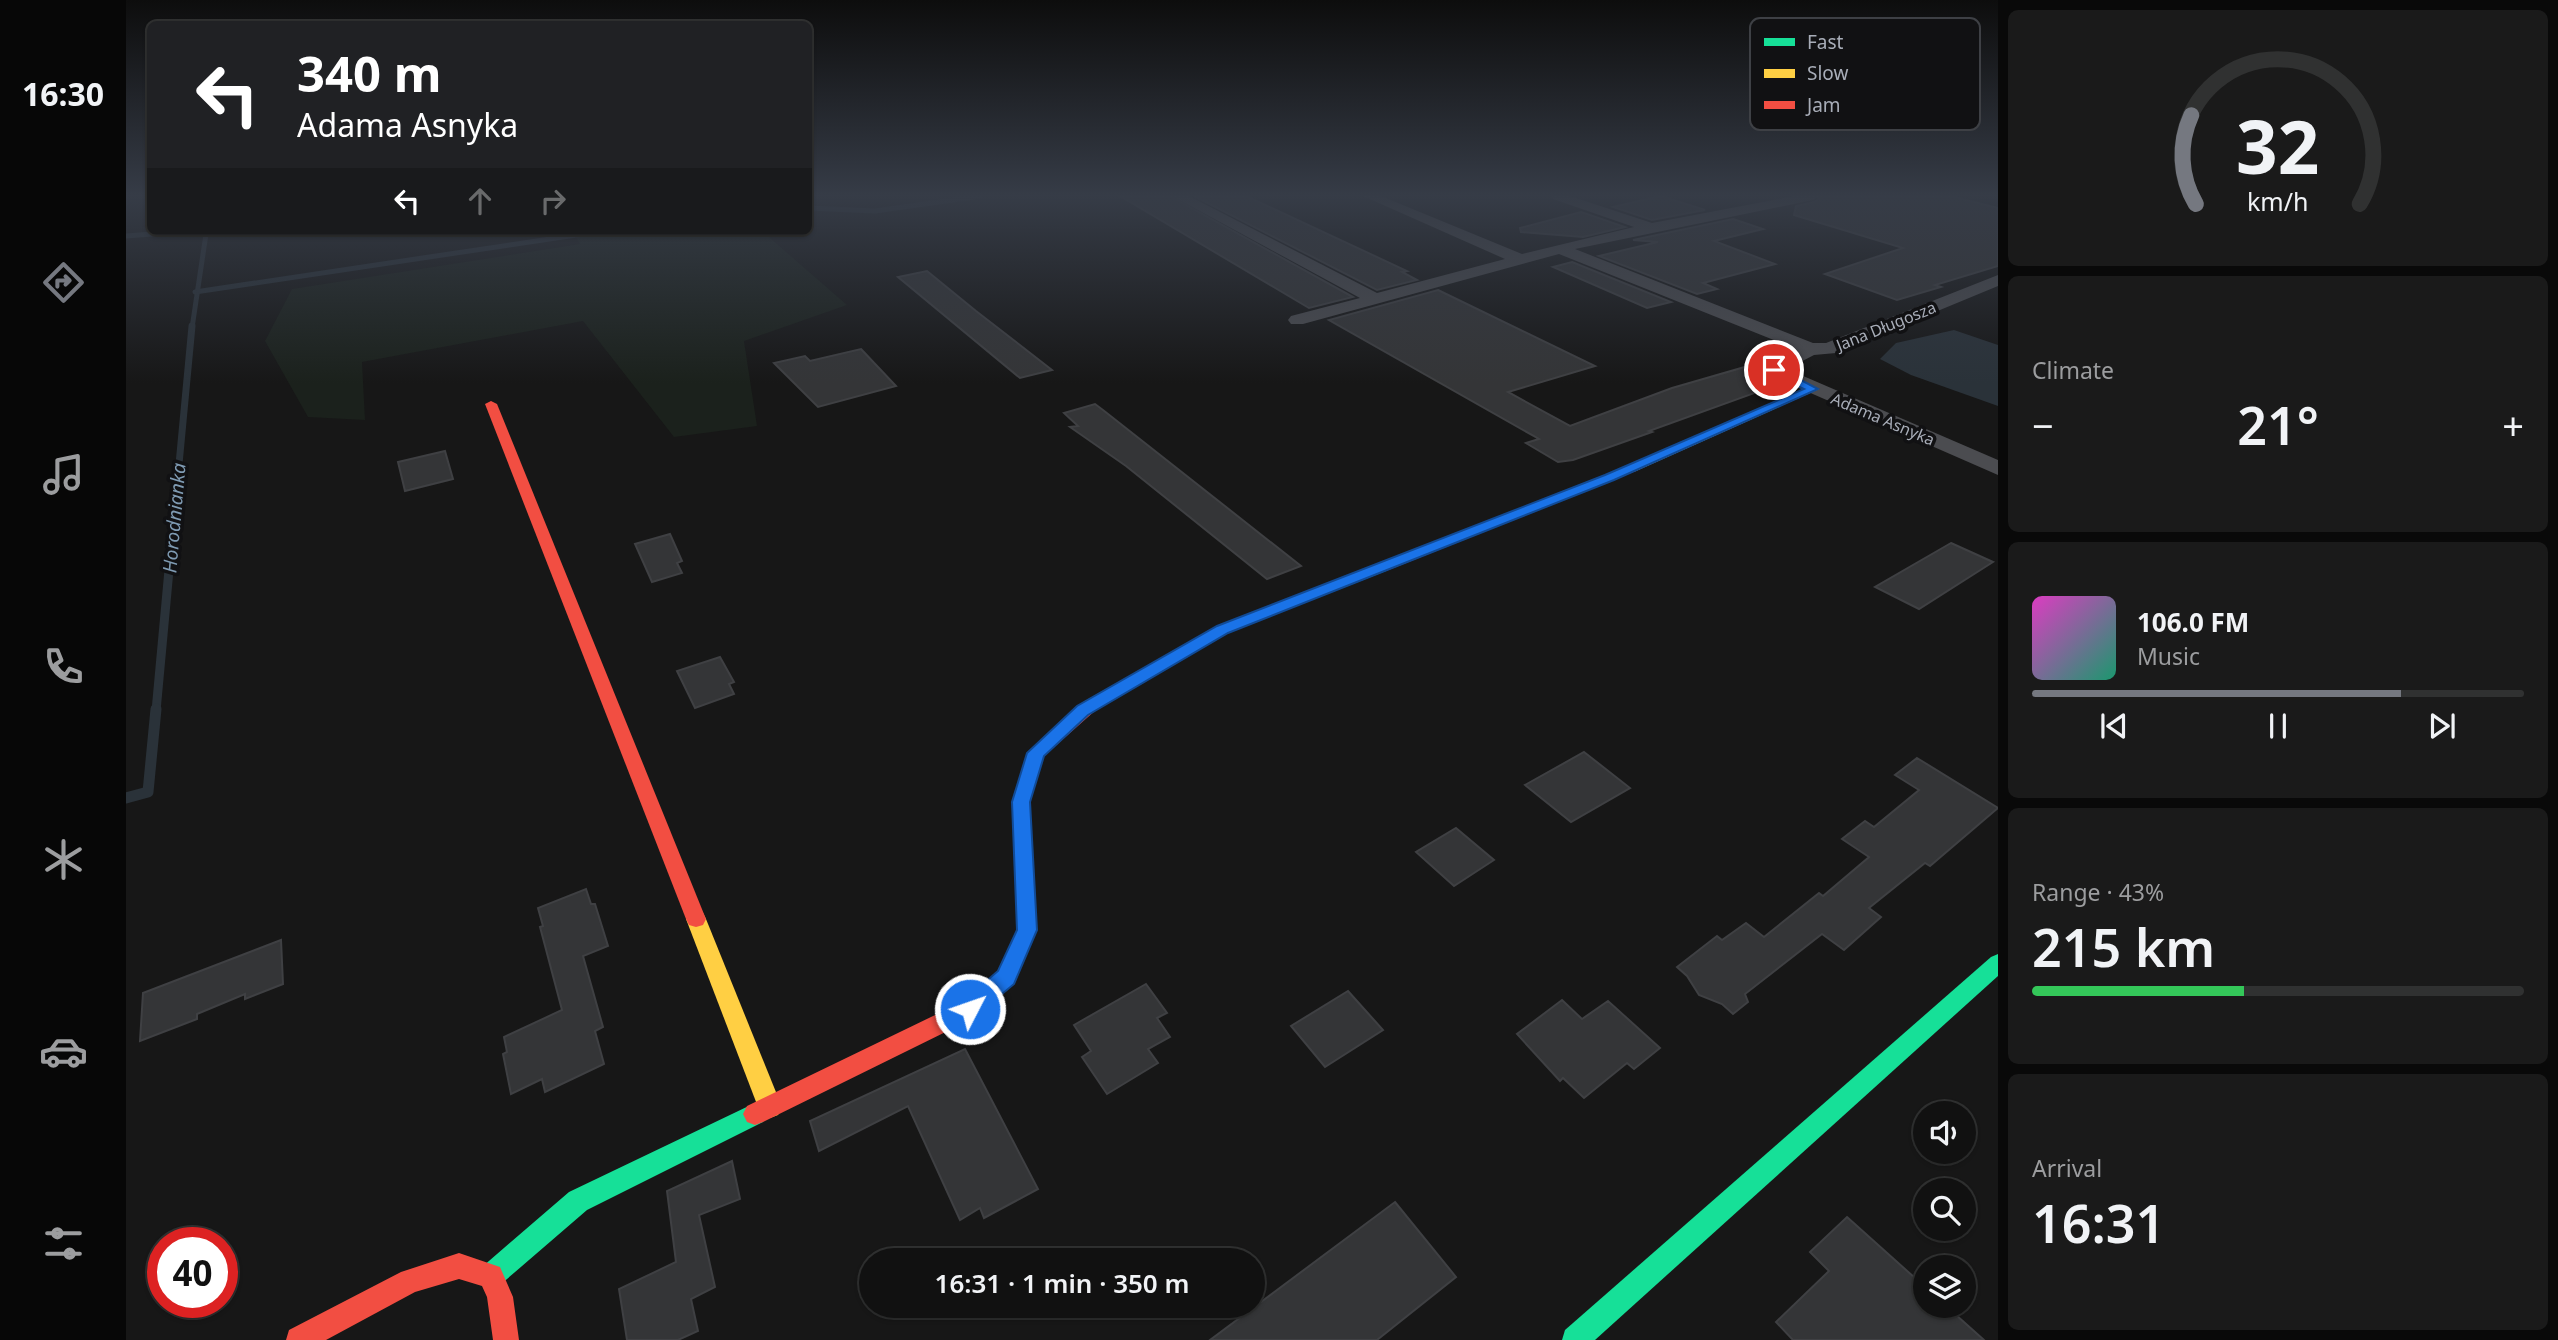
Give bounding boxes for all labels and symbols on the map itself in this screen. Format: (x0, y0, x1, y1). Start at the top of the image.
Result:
legend (1750, 18, 1980, 130)
text: Fast (1807, 29, 1844, 55)
text: Slow (1807, 60, 1848, 86)
text: Jam (1805, 92, 1841, 118)
street label: Jana Długosza (1831, 296, 1939, 357)
pin (1744, 340, 1804, 400)
street label: Adama Asnyka (1828, 387, 1938, 451)
water label: Horodnianka (156, 462, 192, 574)
position arrow (933, 972, 1007, 1046)
speed limit sign: 40 (147, 1227, 238, 1318)

